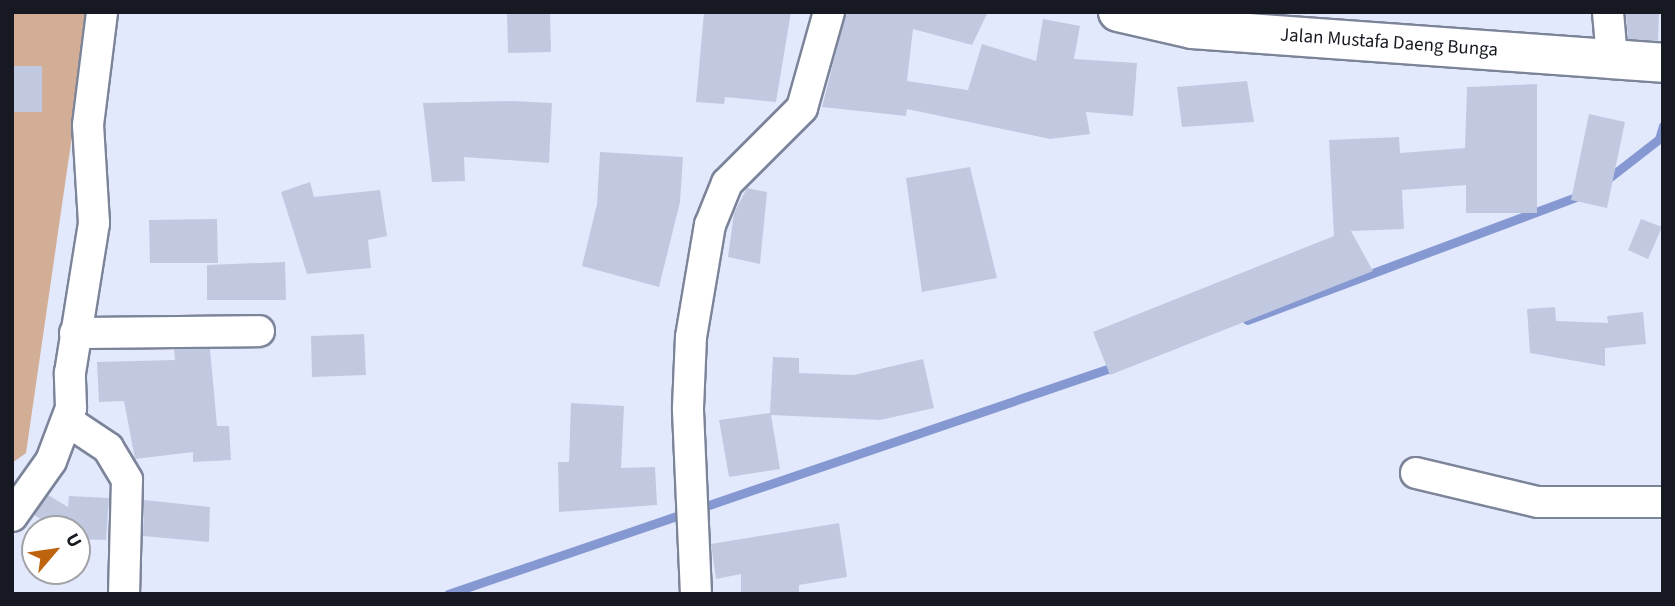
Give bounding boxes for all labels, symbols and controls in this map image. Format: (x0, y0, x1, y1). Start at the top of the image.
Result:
street label: Jalan Mustafa Daeng Bunga (1279, 24, 1499, 62)
north arrow (21, 515, 91, 585)
text: U (58, 528, 88, 553)

